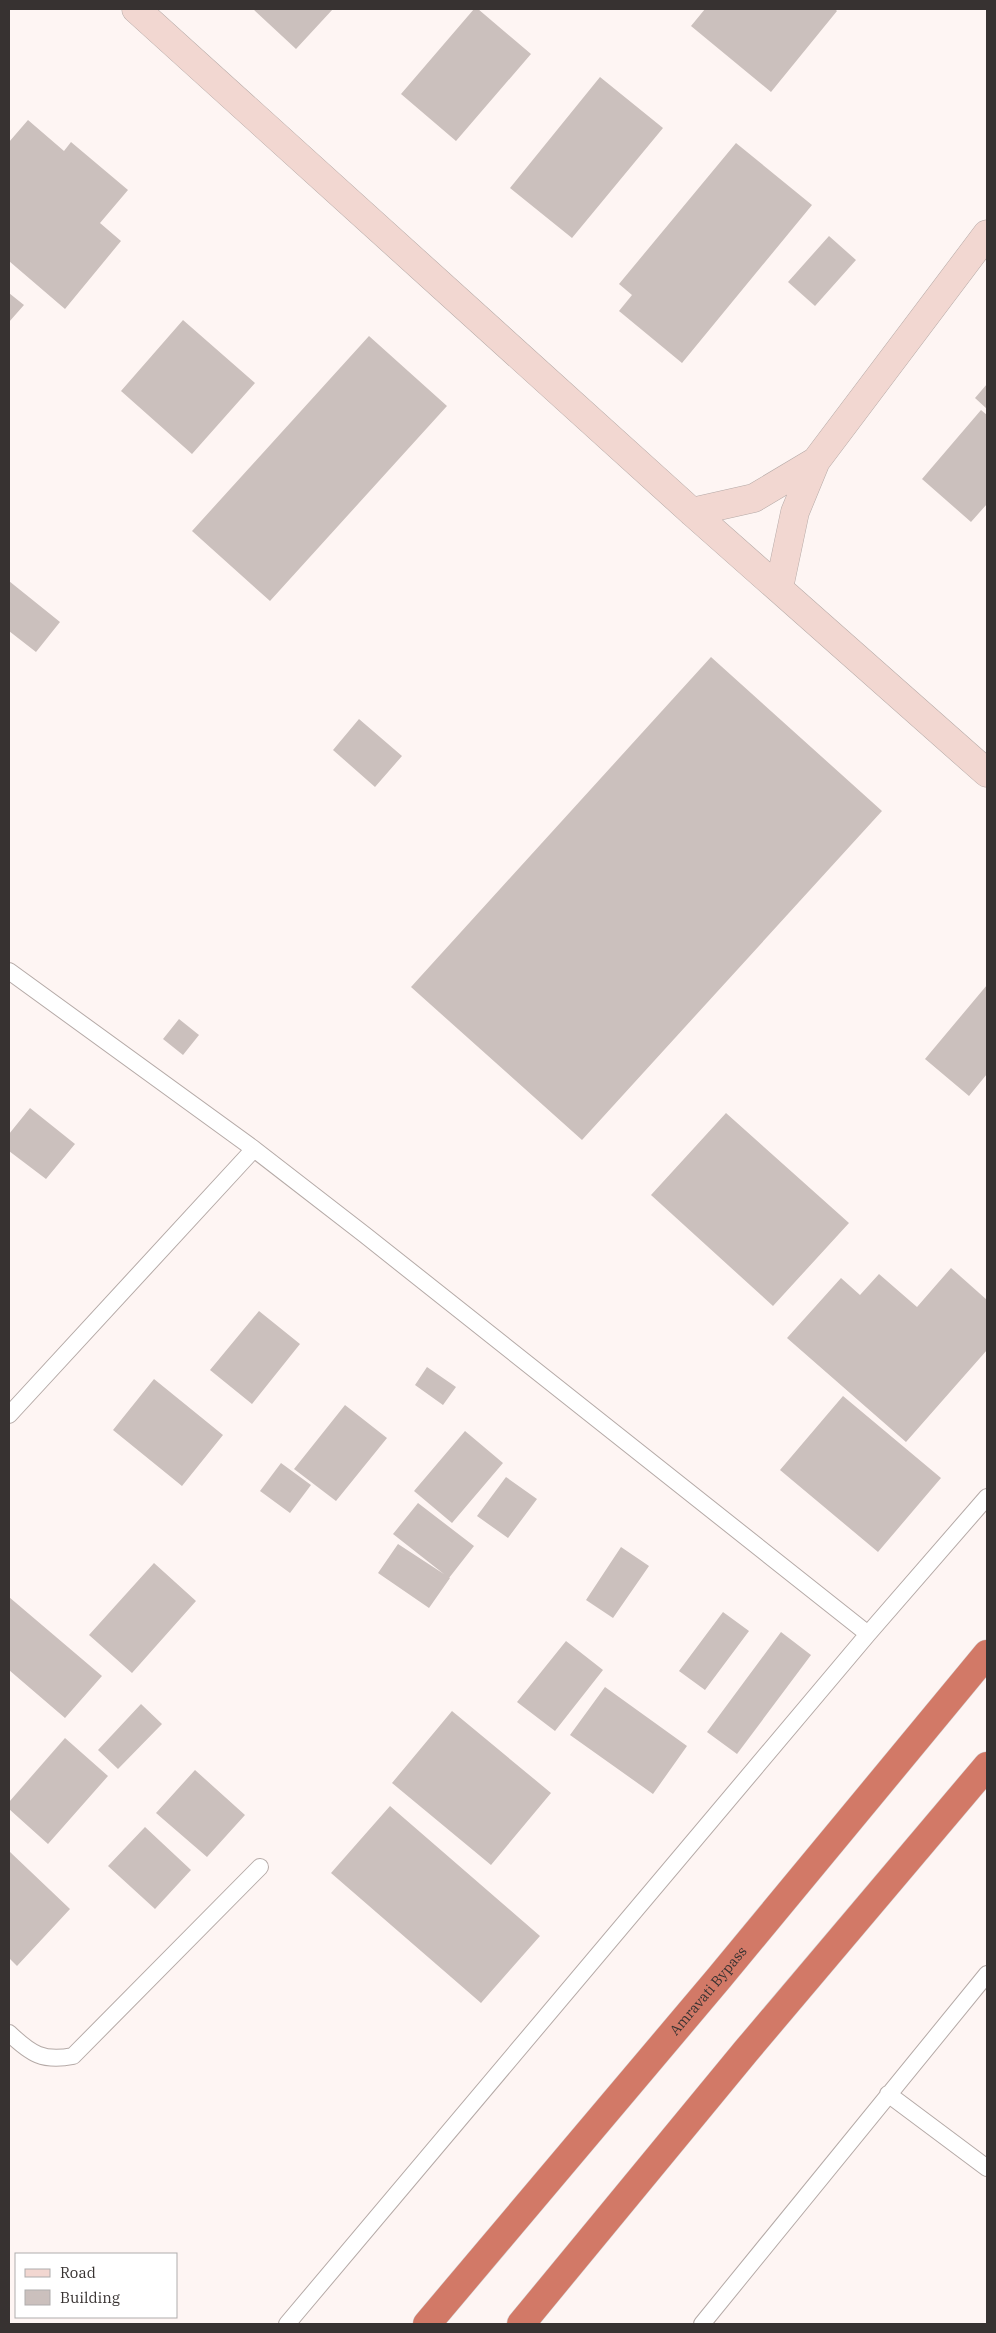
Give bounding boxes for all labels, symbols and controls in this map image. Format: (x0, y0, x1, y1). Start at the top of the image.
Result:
street label: Amravati Bypass (666, 1942, 751, 2039)
legend (15, 2253, 178, 2318)
text: Road (60, 2263, 96, 2282)
text: Building (60, 2288, 120, 2307)

